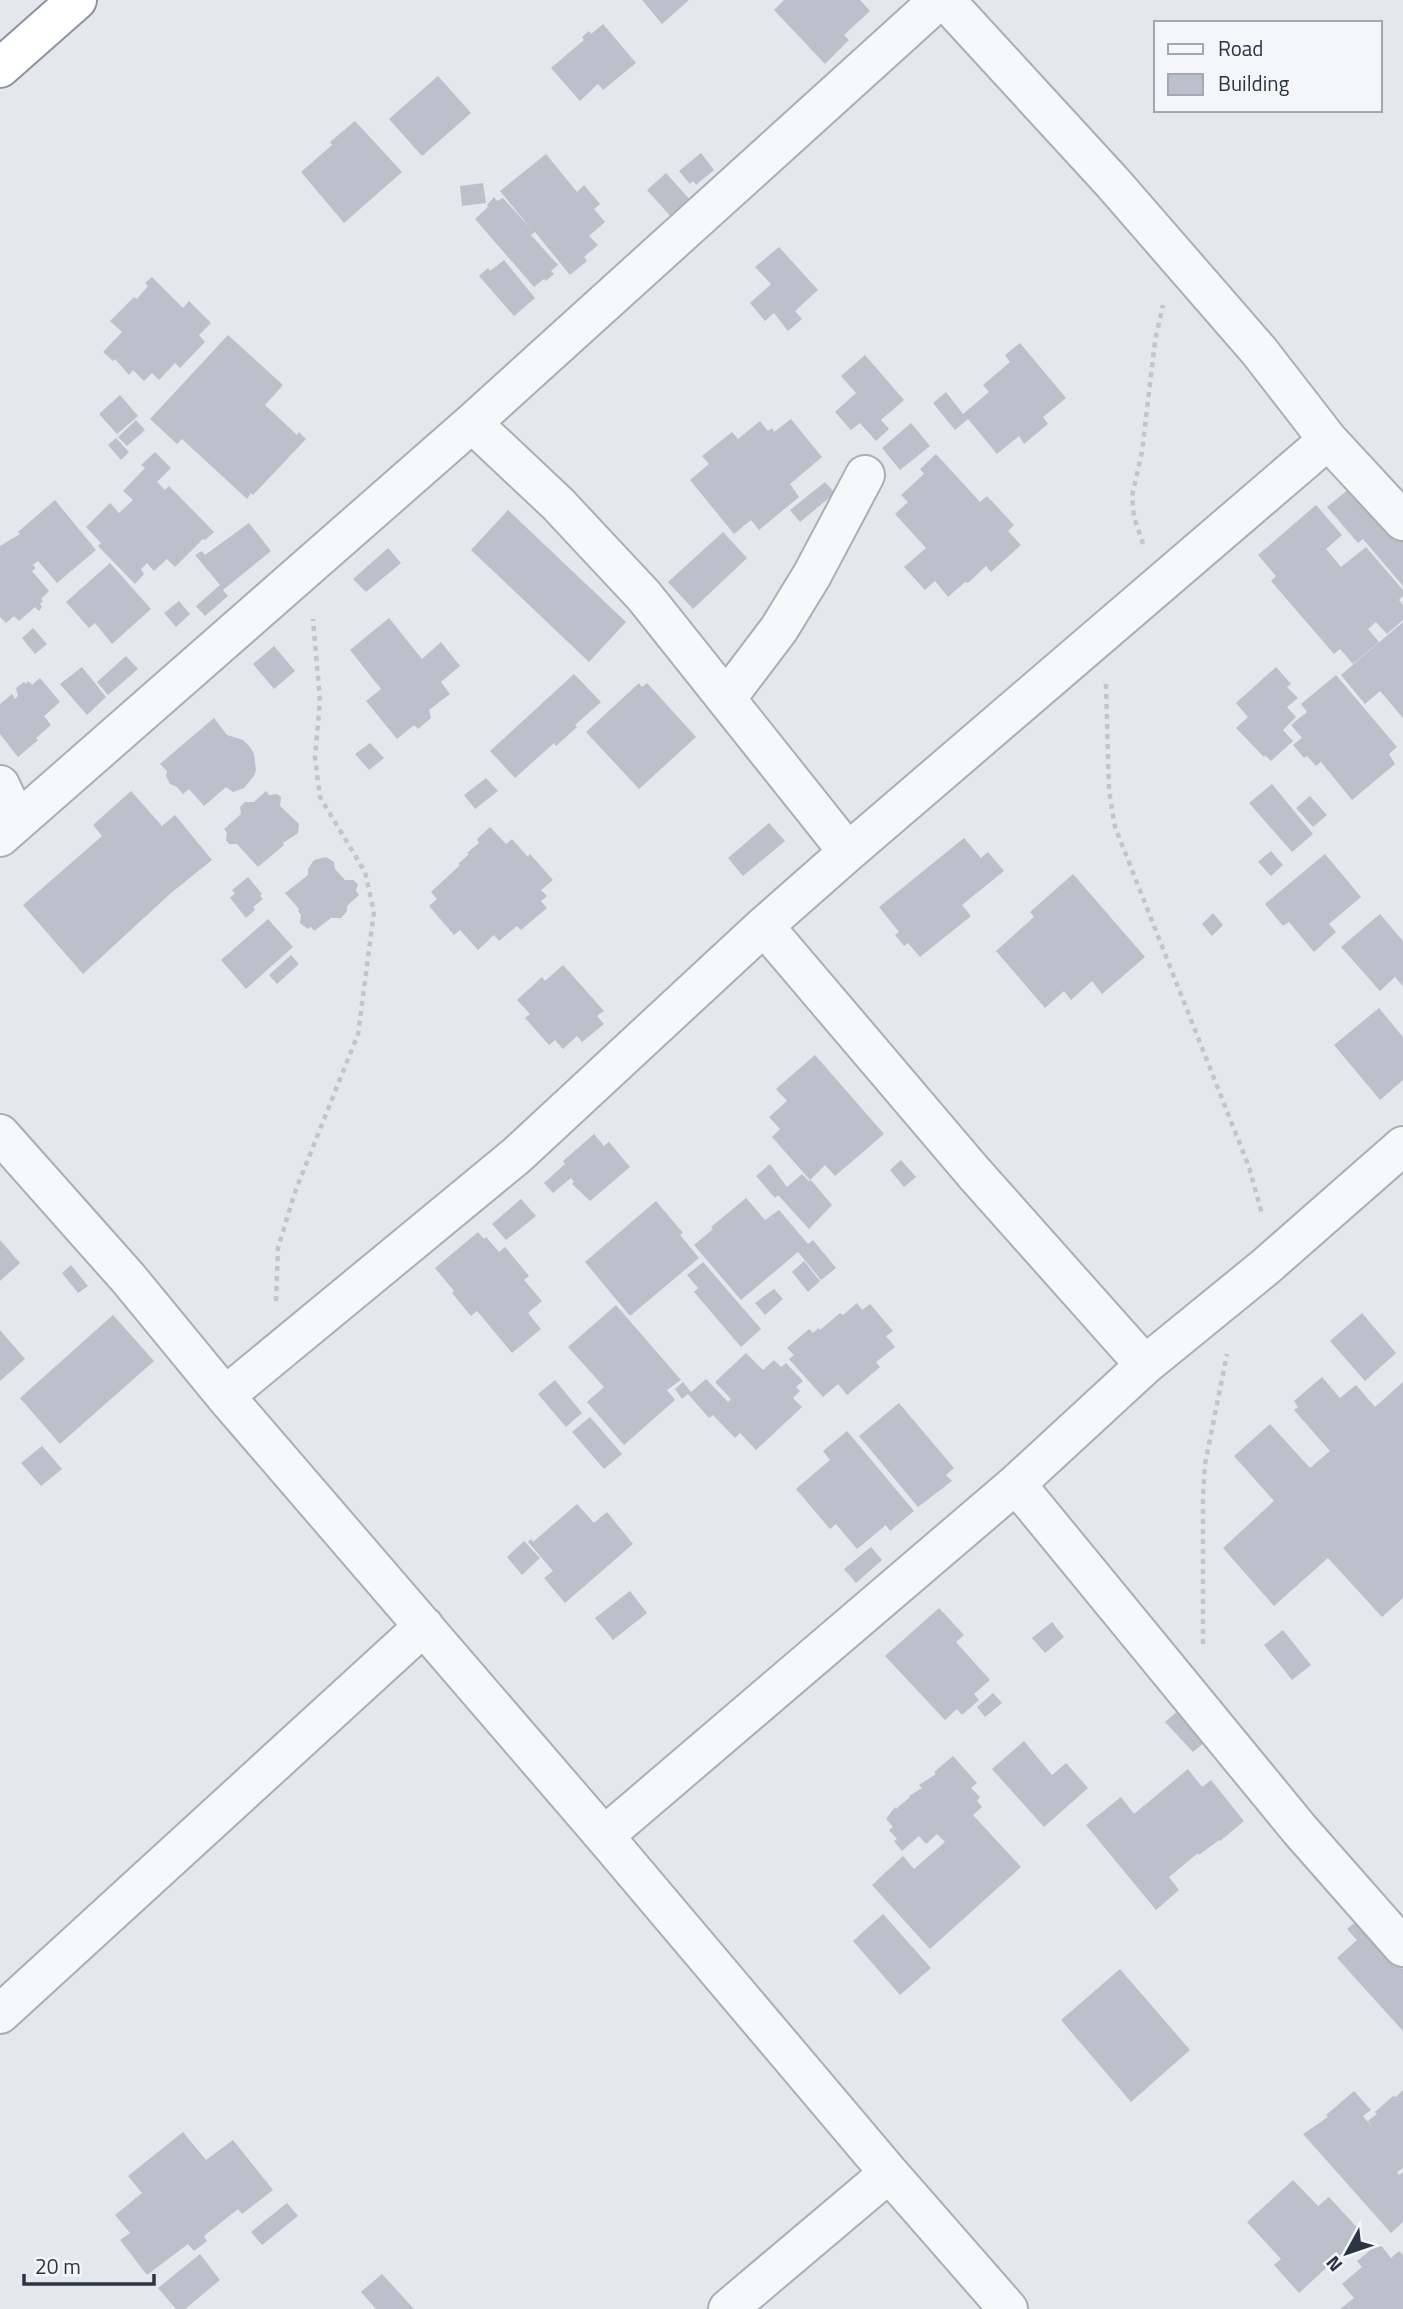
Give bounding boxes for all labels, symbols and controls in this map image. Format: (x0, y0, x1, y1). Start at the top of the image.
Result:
legend (1154, 21, 1382, 112)
text: Road (1218, 32, 1263, 64)
text: Building (1218, 67, 1290, 99)
north arrow (1312, 2218, 1382, 2288)
scale bar (24, 2242, 154, 2286)
text: 20 m (35, 2250, 81, 2282)
text: N (1318, 2250, 1349, 2279)

